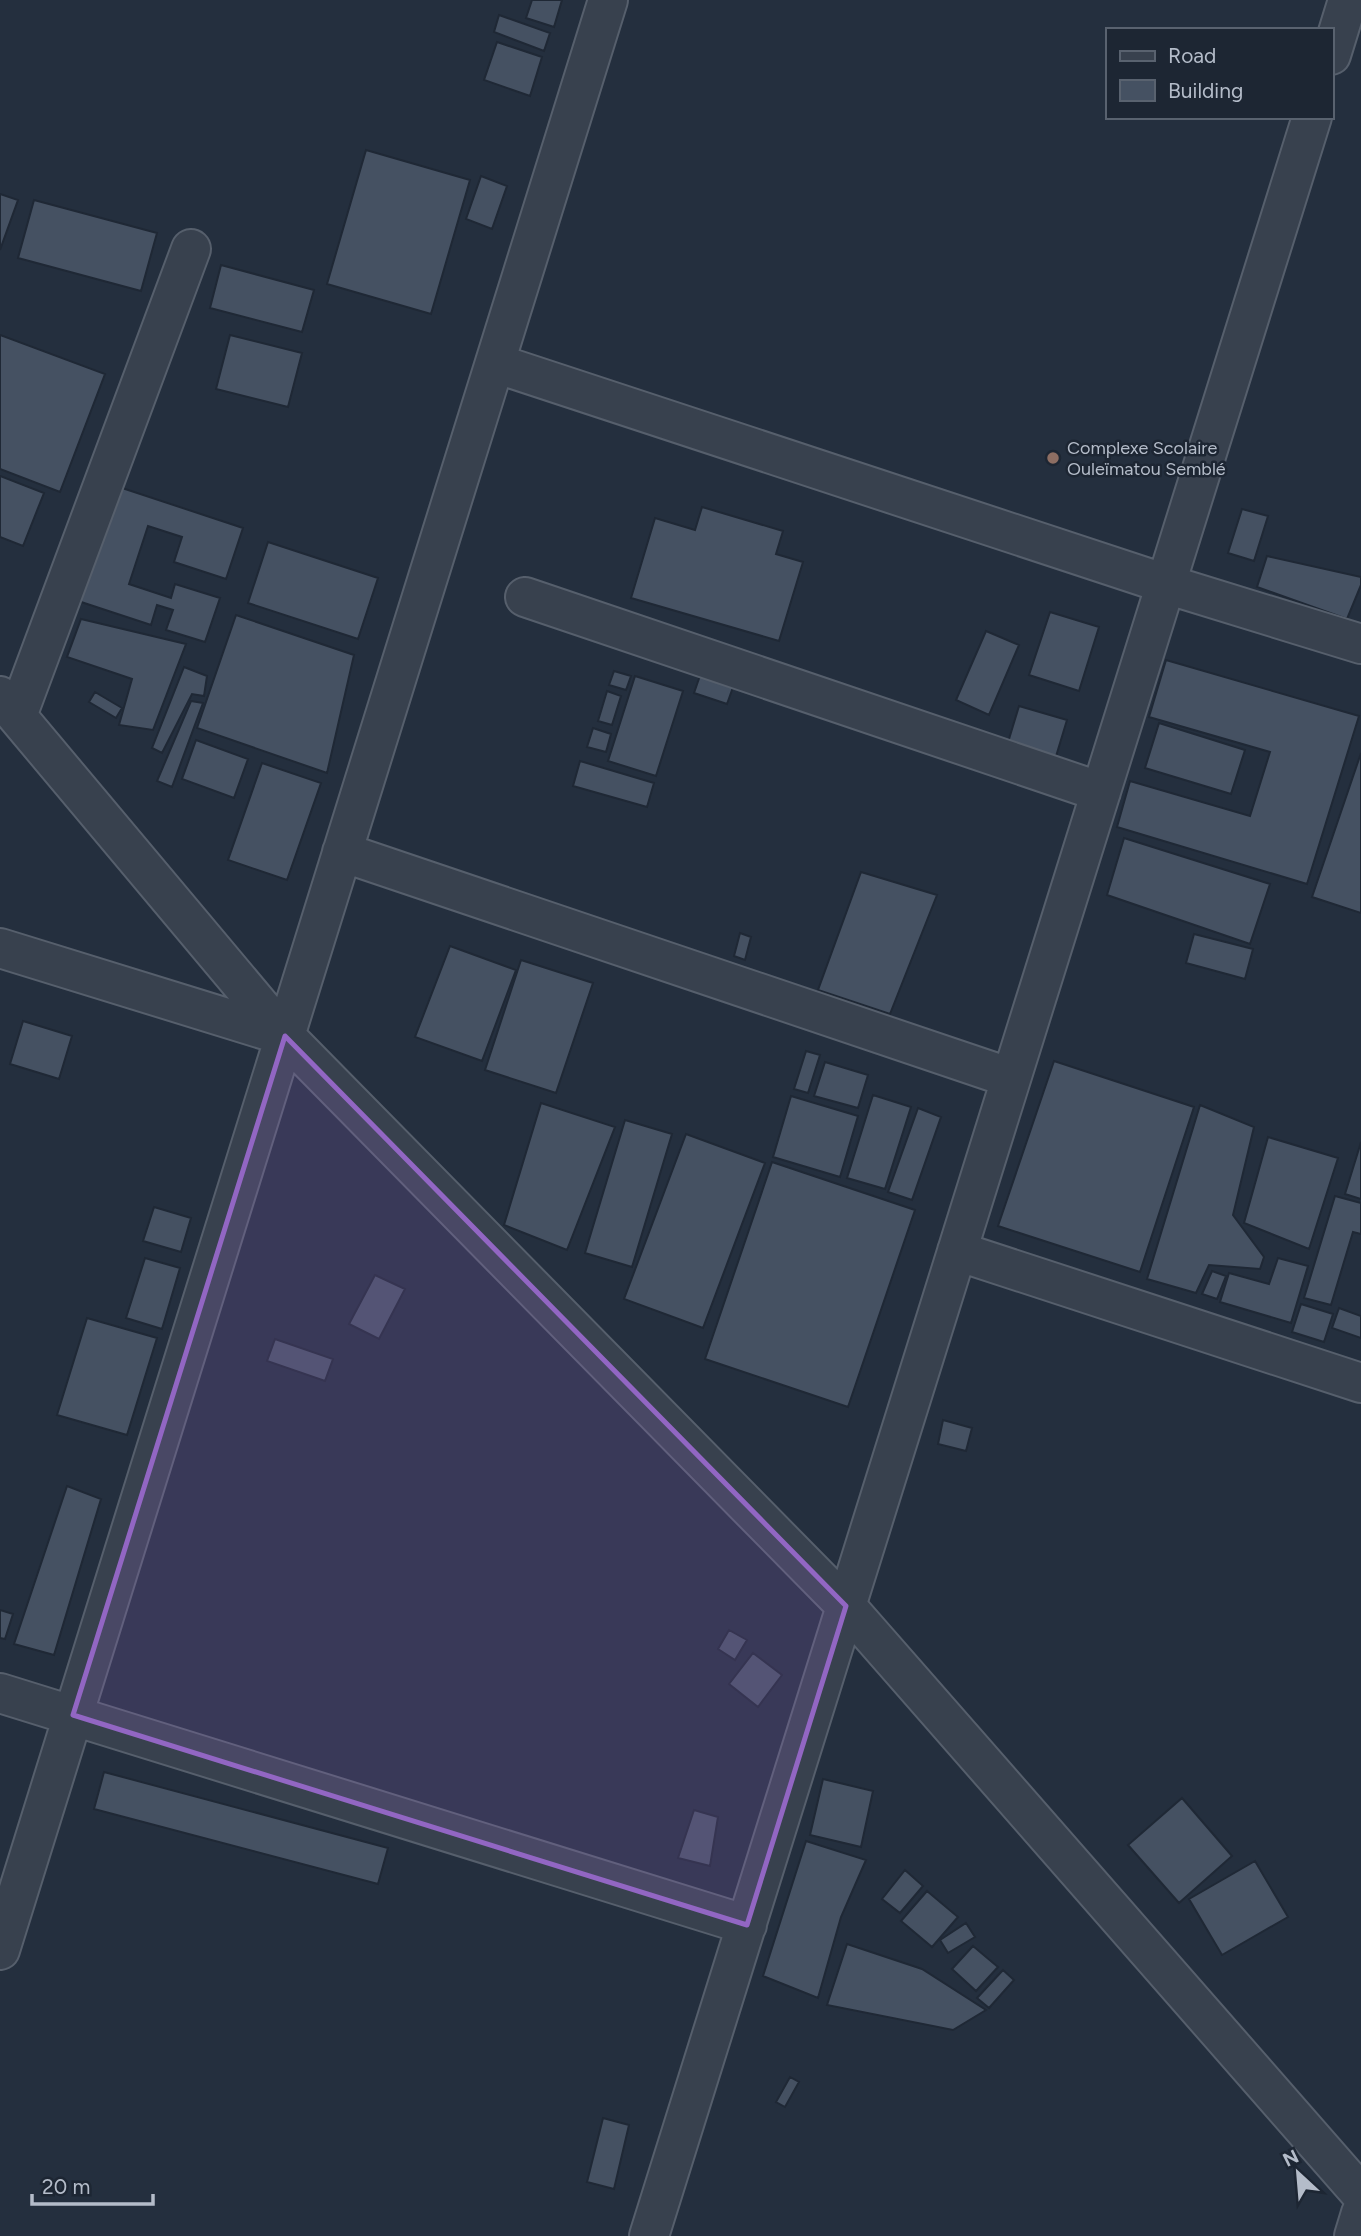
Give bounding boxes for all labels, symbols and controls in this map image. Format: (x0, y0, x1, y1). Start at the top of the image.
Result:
legend (1106, 28, 1333, 119)
text: Road (1168, 43, 1216, 68)
text: Building (1168, 78, 1243, 103)
place label: Complexe Scolaire Ouleïmatou Semblé (1067, 437, 1226, 480)
marker: Complexe Scolaire Ouleïmatou Semblé (1045, 450, 1061, 466)
north arrow (1263, 2138, 1333, 2208)
text: N (1279, 2145, 1302, 2172)
scale bar (32, 2162, 152, 2206)
text: 20 m (42, 2174, 90, 2199)

